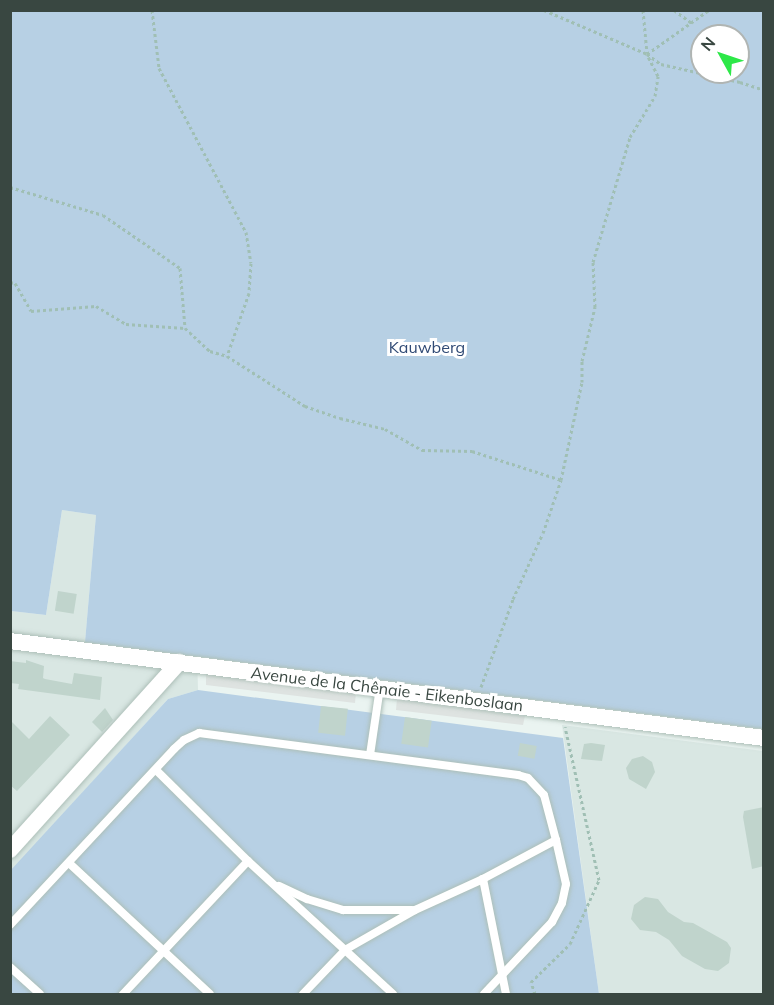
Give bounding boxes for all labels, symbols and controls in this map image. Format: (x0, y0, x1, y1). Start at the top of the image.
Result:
north arrow (690, 24, 750, 84)
text: N (696, 33, 719, 55)
park label: Kauwberg (389, 337, 465, 357)
street label: Avenue de la Chênaie - Eikenboslaan (250, 663, 524, 715)

